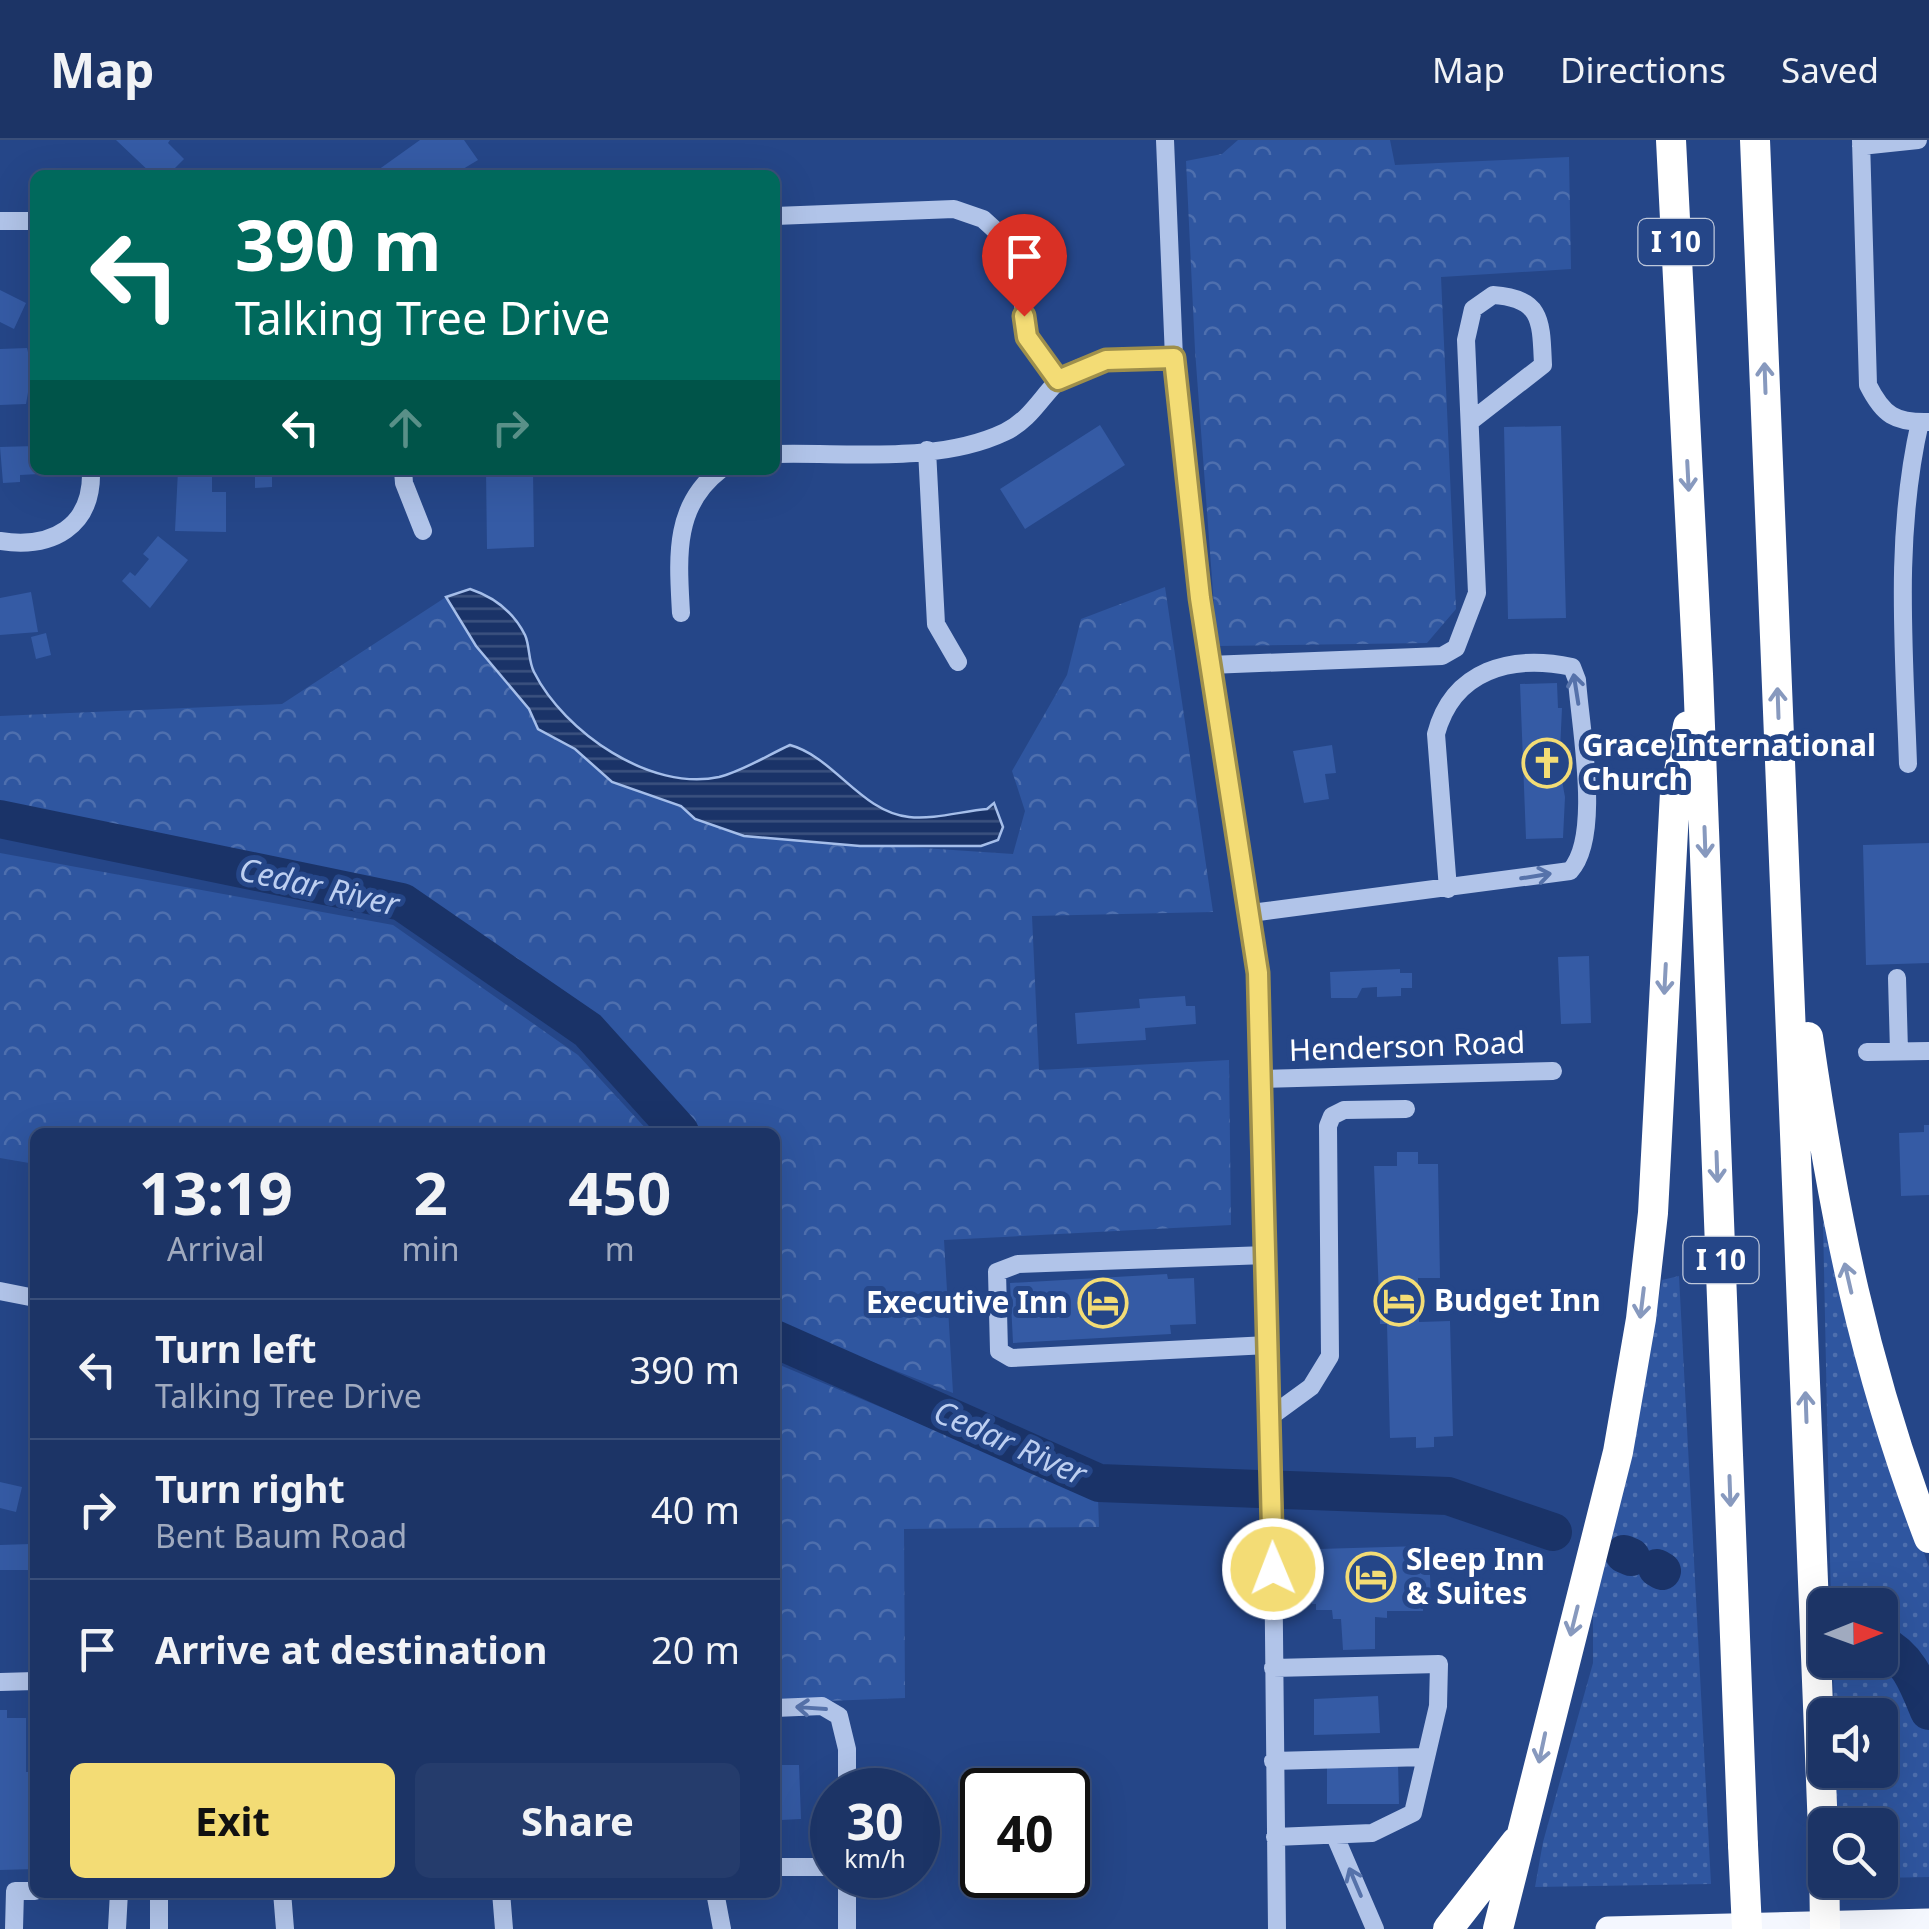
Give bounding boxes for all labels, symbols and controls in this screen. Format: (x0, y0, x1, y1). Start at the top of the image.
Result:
text: Map (50, 37, 154, 102)
text: Map (1432, 46, 1505, 93)
text: Directions (1560, 46, 1726, 93)
text: Saved (1781, 46, 1879, 93)
text: 390 m (235, 196, 442, 292)
icon: left (70, 210, 200, 340)
pin (982, 214, 1067, 317)
road number: I 10 (1638, 219, 1714, 265)
icon: arrive (997, 229, 1052, 284)
text: Talking Tree Drive (235, 287, 610, 348)
one-way arrow (1755, 363, 1774, 395)
icon: left (273, 400, 328, 455)
icon: ahead (378, 400, 433, 455)
icon: right (483, 400, 538, 455)
one-way arrow (1679, 459, 1698, 491)
one-way arrow (1567, 673, 1585, 706)
one-way arrow (1768, 688, 1787, 720)
place label: Grace International Church (1582, 724, 1876, 799)
church icon: Grace International Church (1521, 737, 1573, 789)
one-way arrow (1695, 825, 1714, 857)
water label: Cedar River (235, 846, 405, 925)
one-way arrow (1519, 866, 1552, 884)
one-way arrow (1655, 963, 1674, 995)
street label: Henderson Road (1288, 1021, 1526, 1070)
one-way arrow (1708, 1150, 1727, 1182)
text: 13:19 (139, 1151, 293, 1233)
text: 2 (413, 1151, 448, 1233)
text: 450 (568, 1151, 671, 1233)
text: Arrival (167, 1227, 265, 1270)
text: min (402, 1227, 460, 1270)
text: m (605, 1227, 635, 1270)
road number: I 10 (1684, 1237, 1758, 1283)
one-way arrow (1838, 1263, 1856, 1295)
hotel icon: Budget Inn (1373, 1275, 1425, 1327)
hotel icon: Executive Inn (1077, 1277, 1129, 1329)
place label: Budget Inn (1434, 1279, 1601, 1320)
place label: Executive Inn (866, 1281, 1068, 1322)
one-way arrow (1632, 1287, 1651, 1319)
text: Turn left (155, 1322, 317, 1374)
icon: left (70, 1342, 125, 1397)
text: 390 m (629, 1343, 740, 1395)
text: Talking Tree Drive (155, 1374, 422, 1417)
water label: Cedar River (928, 1389, 1095, 1495)
one-way arrow (1796, 1392, 1815, 1424)
text: Turn right (155, 1462, 345, 1514)
one-way arrow (1720, 1475, 1739, 1507)
icon: right (70, 1482, 125, 1537)
text: 40 m (651, 1483, 740, 1535)
text: Bent Baum Road (155, 1514, 407, 1557)
position arrow (1221, 1517, 1325, 1621)
place label: Sleep Inn & Suites (1406, 1538, 1545, 1613)
hotel icon: Sleep Inn & Suites (1345, 1551, 1397, 1603)
north arrow (1808, 1588, 1898, 1678)
map controls (1808, 1588, 1898, 1898)
one-way arrow (1564, 1604, 1582, 1636)
icon: arrive (70, 1622, 125, 1677)
text: Arrive at destination (155, 1623, 547, 1675)
text: 20 m (651, 1623, 740, 1675)
one-way arrow (795, 1698, 828, 1717)
button: sound (1808, 1698, 1898, 1788)
one-way arrow (1532, 1731, 1551, 1763)
button: Exit (70, 1763, 395, 1878)
button: Share (415, 1763, 740, 1878)
speed limit sign: 40 (960, 1768, 1090, 1898)
text: 30 (846, 1787, 904, 1855)
button: search (1808, 1808, 1898, 1898)
text: km/h (844, 1841, 906, 1875)
one-way arrow (1345, 1867, 1363, 1898)

